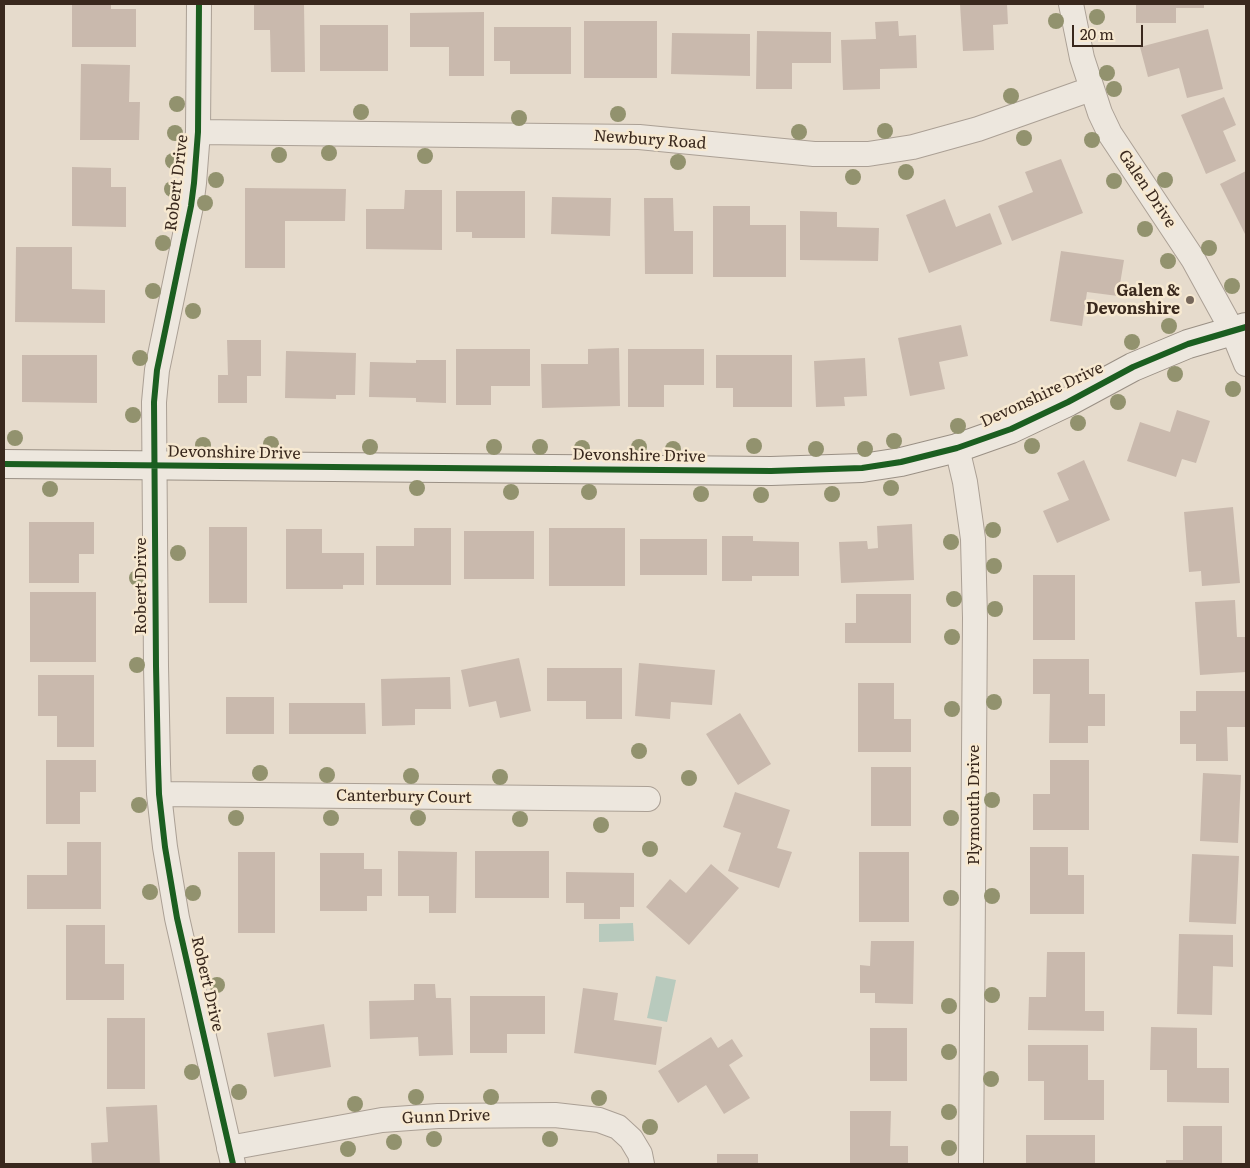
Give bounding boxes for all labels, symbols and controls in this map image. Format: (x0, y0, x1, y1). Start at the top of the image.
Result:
scale bar (1075, 15, 1146, 47)
text: 20 m (1080, 22, 1114, 45)
street label: Newbury Road (593, 126, 707, 154)
street label: Robert Drive (162, 134, 192, 232)
street label: Galen Drive (1114, 146, 1180, 232)
place label: Galen & Devonshire (1086, 281, 1180, 319)
marker: Galen & Devonshire (1184, 294, 1196, 306)
street label: Devonshire Drive (978, 358, 1106, 432)
street label: Devonshire Drive (167, 442, 301, 464)
street label: Devonshire Drive (572, 445, 706, 467)
street label: Robert Drive (131, 537, 151, 635)
street label: Plymouth Drive (964, 745, 984, 865)
street label: Canterbury Court (336, 786, 472, 808)
street label: Robert Drive (187, 935, 227, 1033)
street label: Gunn Drive (401, 1106, 491, 1128)

